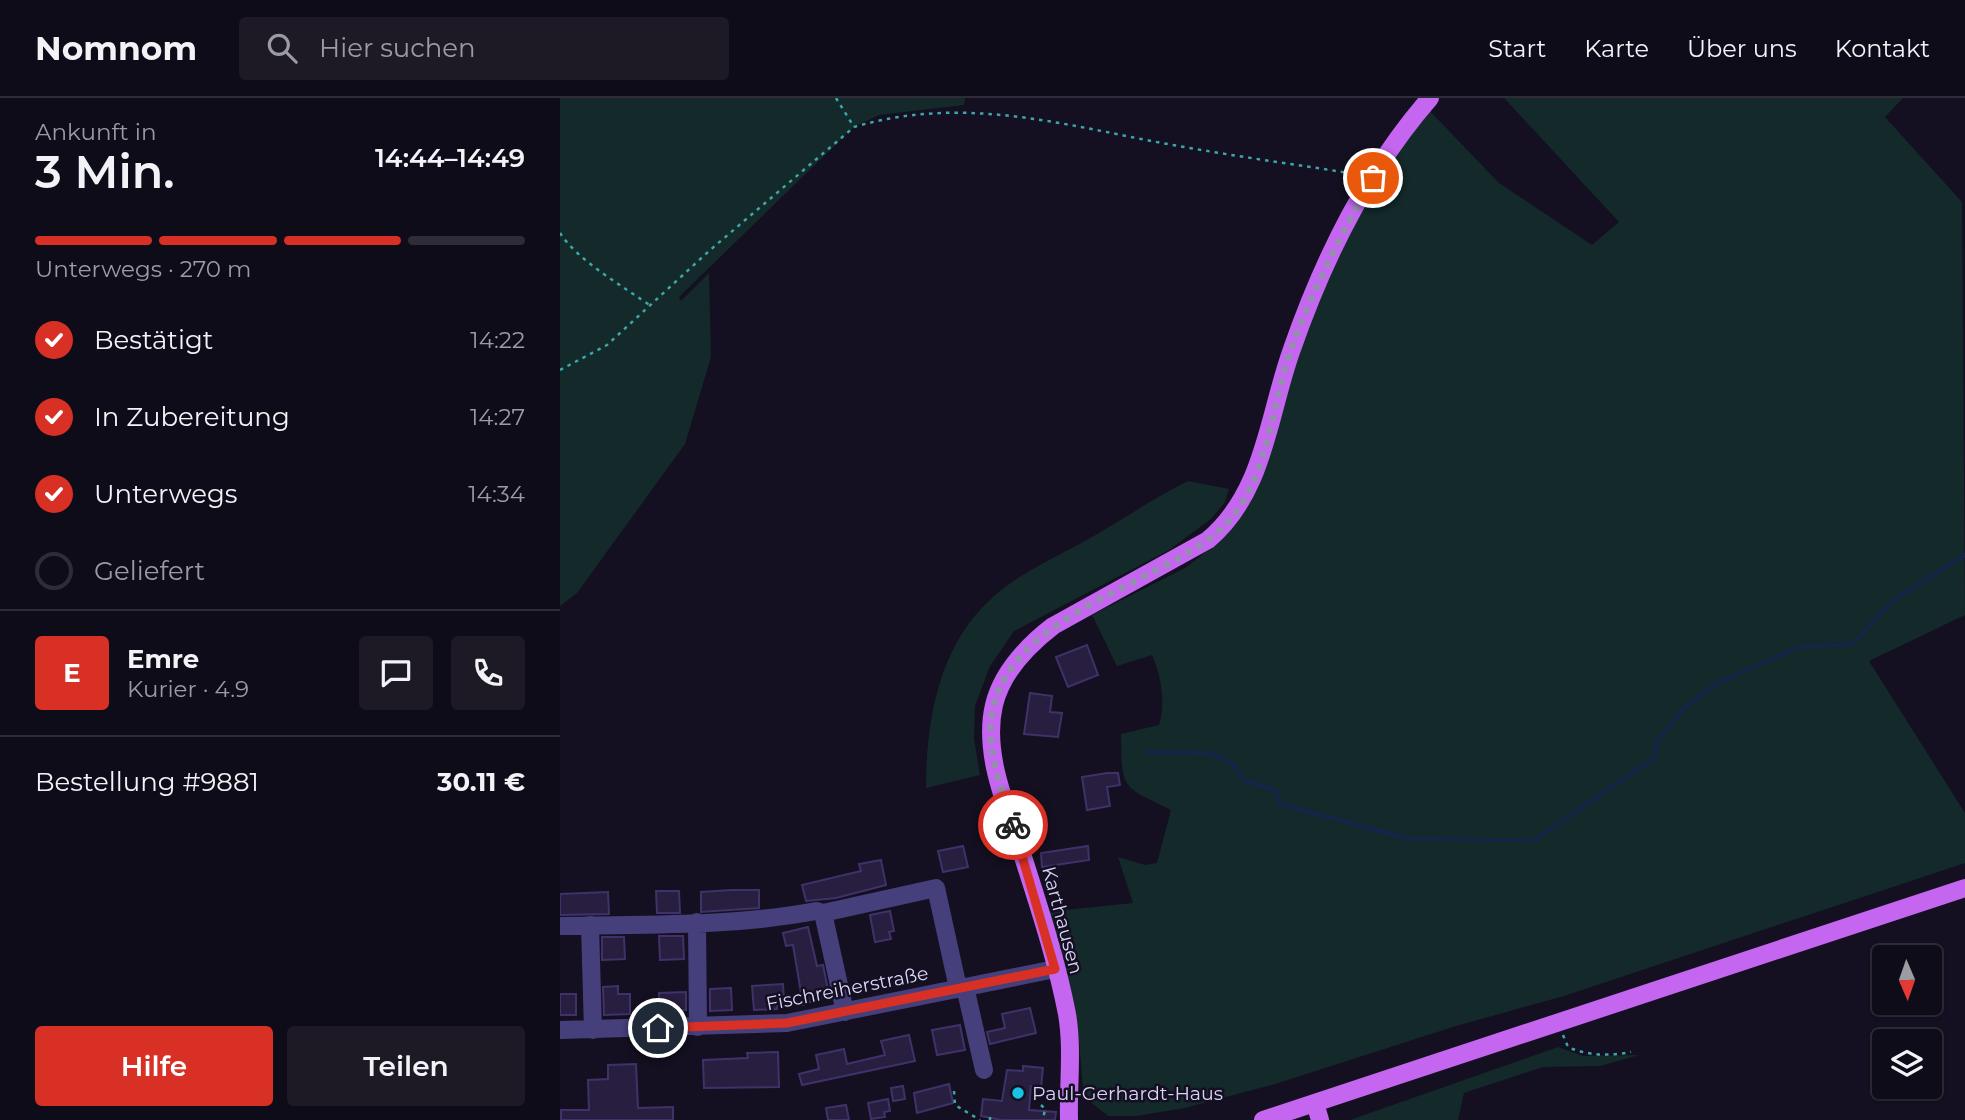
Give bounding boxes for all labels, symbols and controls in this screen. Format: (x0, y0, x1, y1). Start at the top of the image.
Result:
search box (239, 17, 729, 80)
text: Nomnom (35, 28, 197, 68)
icon: search (263, 29, 301, 67)
text: Hier suchen (319, 32, 476, 64)
text: Start (1488, 34, 1546, 63)
text: Karte (1584, 34, 1649, 63)
text: Über uns (1687, 34, 1797, 63)
text: Kontakt (1835, 34, 1930, 63)
text: Ankunft in (35, 118, 156, 146)
text: 14:44–14:49 (375, 142, 525, 174)
text: 3 Min. (35, 143, 174, 200)
pin (1343, 148, 1403, 208)
icon: bag (1354, 159, 1392, 197)
text: Unterwegs · 270 m (35, 255, 251, 283)
icon: check (35, 321, 73, 359)
text: Bestätigt (94, 324, 213, 356)
text: 14:22 (470, 326, 525, 354)
icon: check (35, 398, 73, 436)
text: In Zubereitung (94, 401, 290, 433)
text: 14:27 (470, 403, 525, 431)
icon: check (35, 475, 73, 513)
text: Unterwegs (94, 478, 237, 510)
text: 14:34 (468, 480, 525, 508)
text: Geliefert (94, 555, 205, 587)
button: chat (359, 636, 433, 710)
button: phone (451, 636, 525, 710)
text: Emre (127, 643, 199, 675)
text: E (63, 657, 81, 689)
text: Kurier · 4.9 (127, 675, 249, 703)
text: Bestellung #9881 (35, 766, 259, 798)
text: 30.11 € (437, 766, 525, 798)
courier (978, 790, 1048, 860)
icon: bike (994, 806, 1032, 844)
street label: Karthausen (1037, 864, 1088, 976)
north arrow (1872, 945, 1942, 1015)
map controls (1872, 945, 1942, 1099)
street label: Fischreiherstraße (764, 961, 930, 1016)
pin (628, 998, 688, 1058)
icon: home (639, 1009, 677, 1047)
button: Hilfe (35, 1026, 273, 1106)
button: Teilen (287, 1026, 525, 1106)
button: layers (1872, 1029, 1942, 1099)
place label: Paul-Gerhardt-Haus (1032, 1082, 1223, 1105)
marker: Paul-Gerhardt-Haus (1010, 1085, 1026, 1101)

